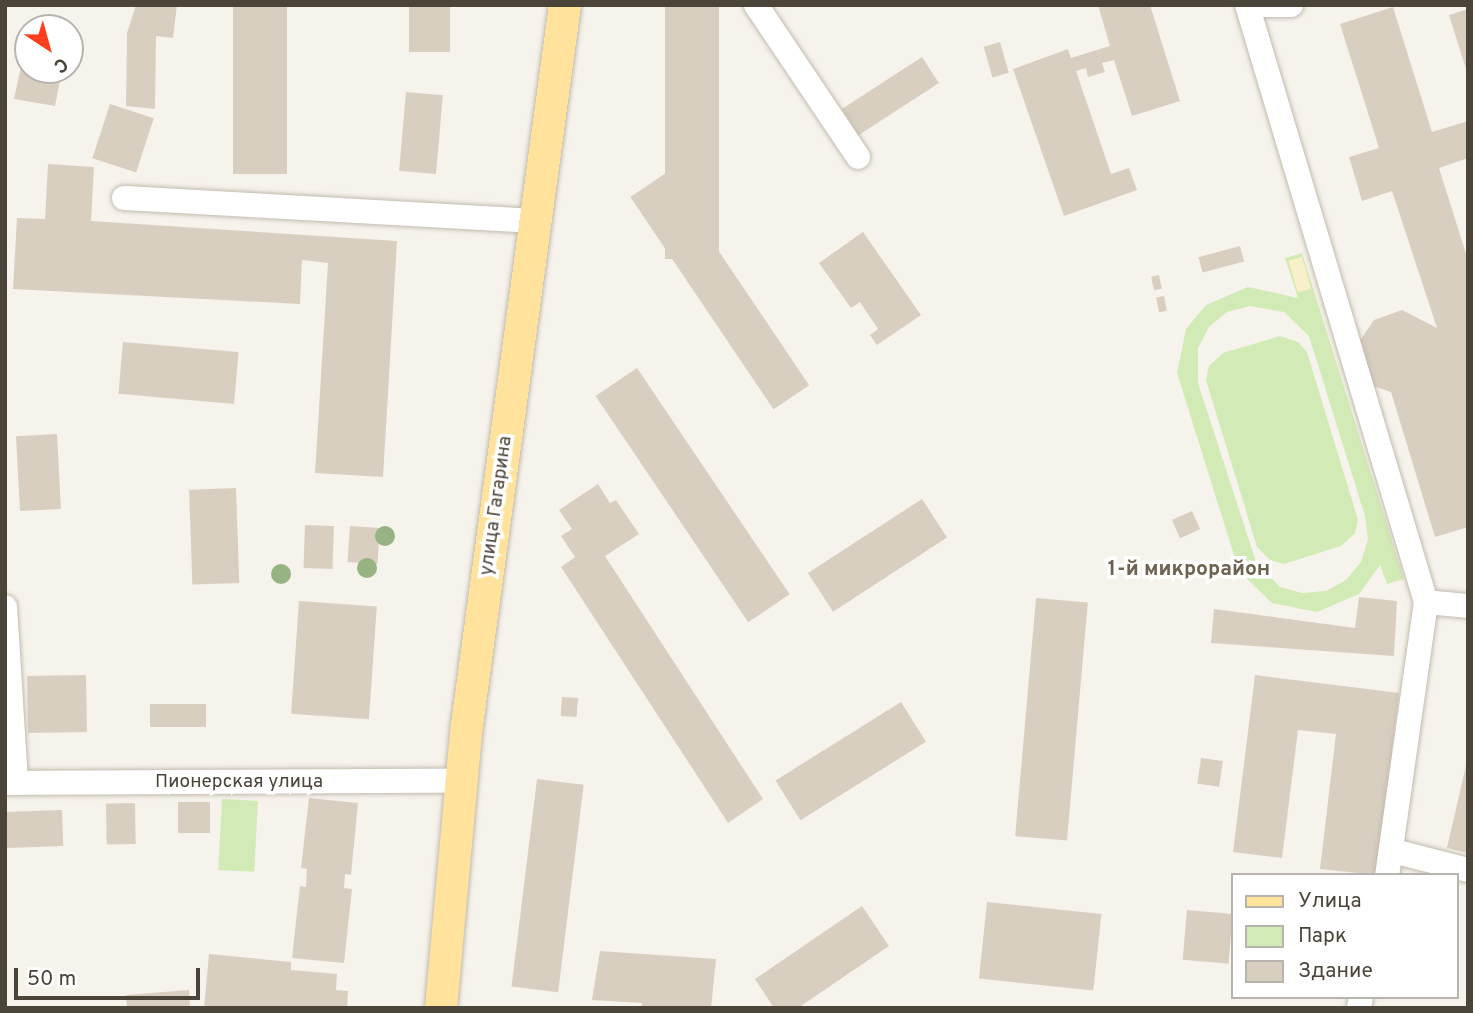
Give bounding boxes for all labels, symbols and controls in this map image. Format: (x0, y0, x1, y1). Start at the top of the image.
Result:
north arrow (14, 14, 84, 84)
text: С (48, 51, 72, 78)
street label: улица Гагарина (476, 435, 518, 577)
district label: 1-й микрорайон (1108, 557, 1270, 583)
street label: Пионерская улица (155, 772, 323, 794)
legend (1232, 873, 1459, 999)
text: Улица (1298, 888, 1362, 915)
text: Парк (1298, 923, 1347, 950)
scale bar (18, 954, 203, 998)
text: Здание (1298, 958, 1373, 985)
text: 50 m (27, 966, 76, 993)

